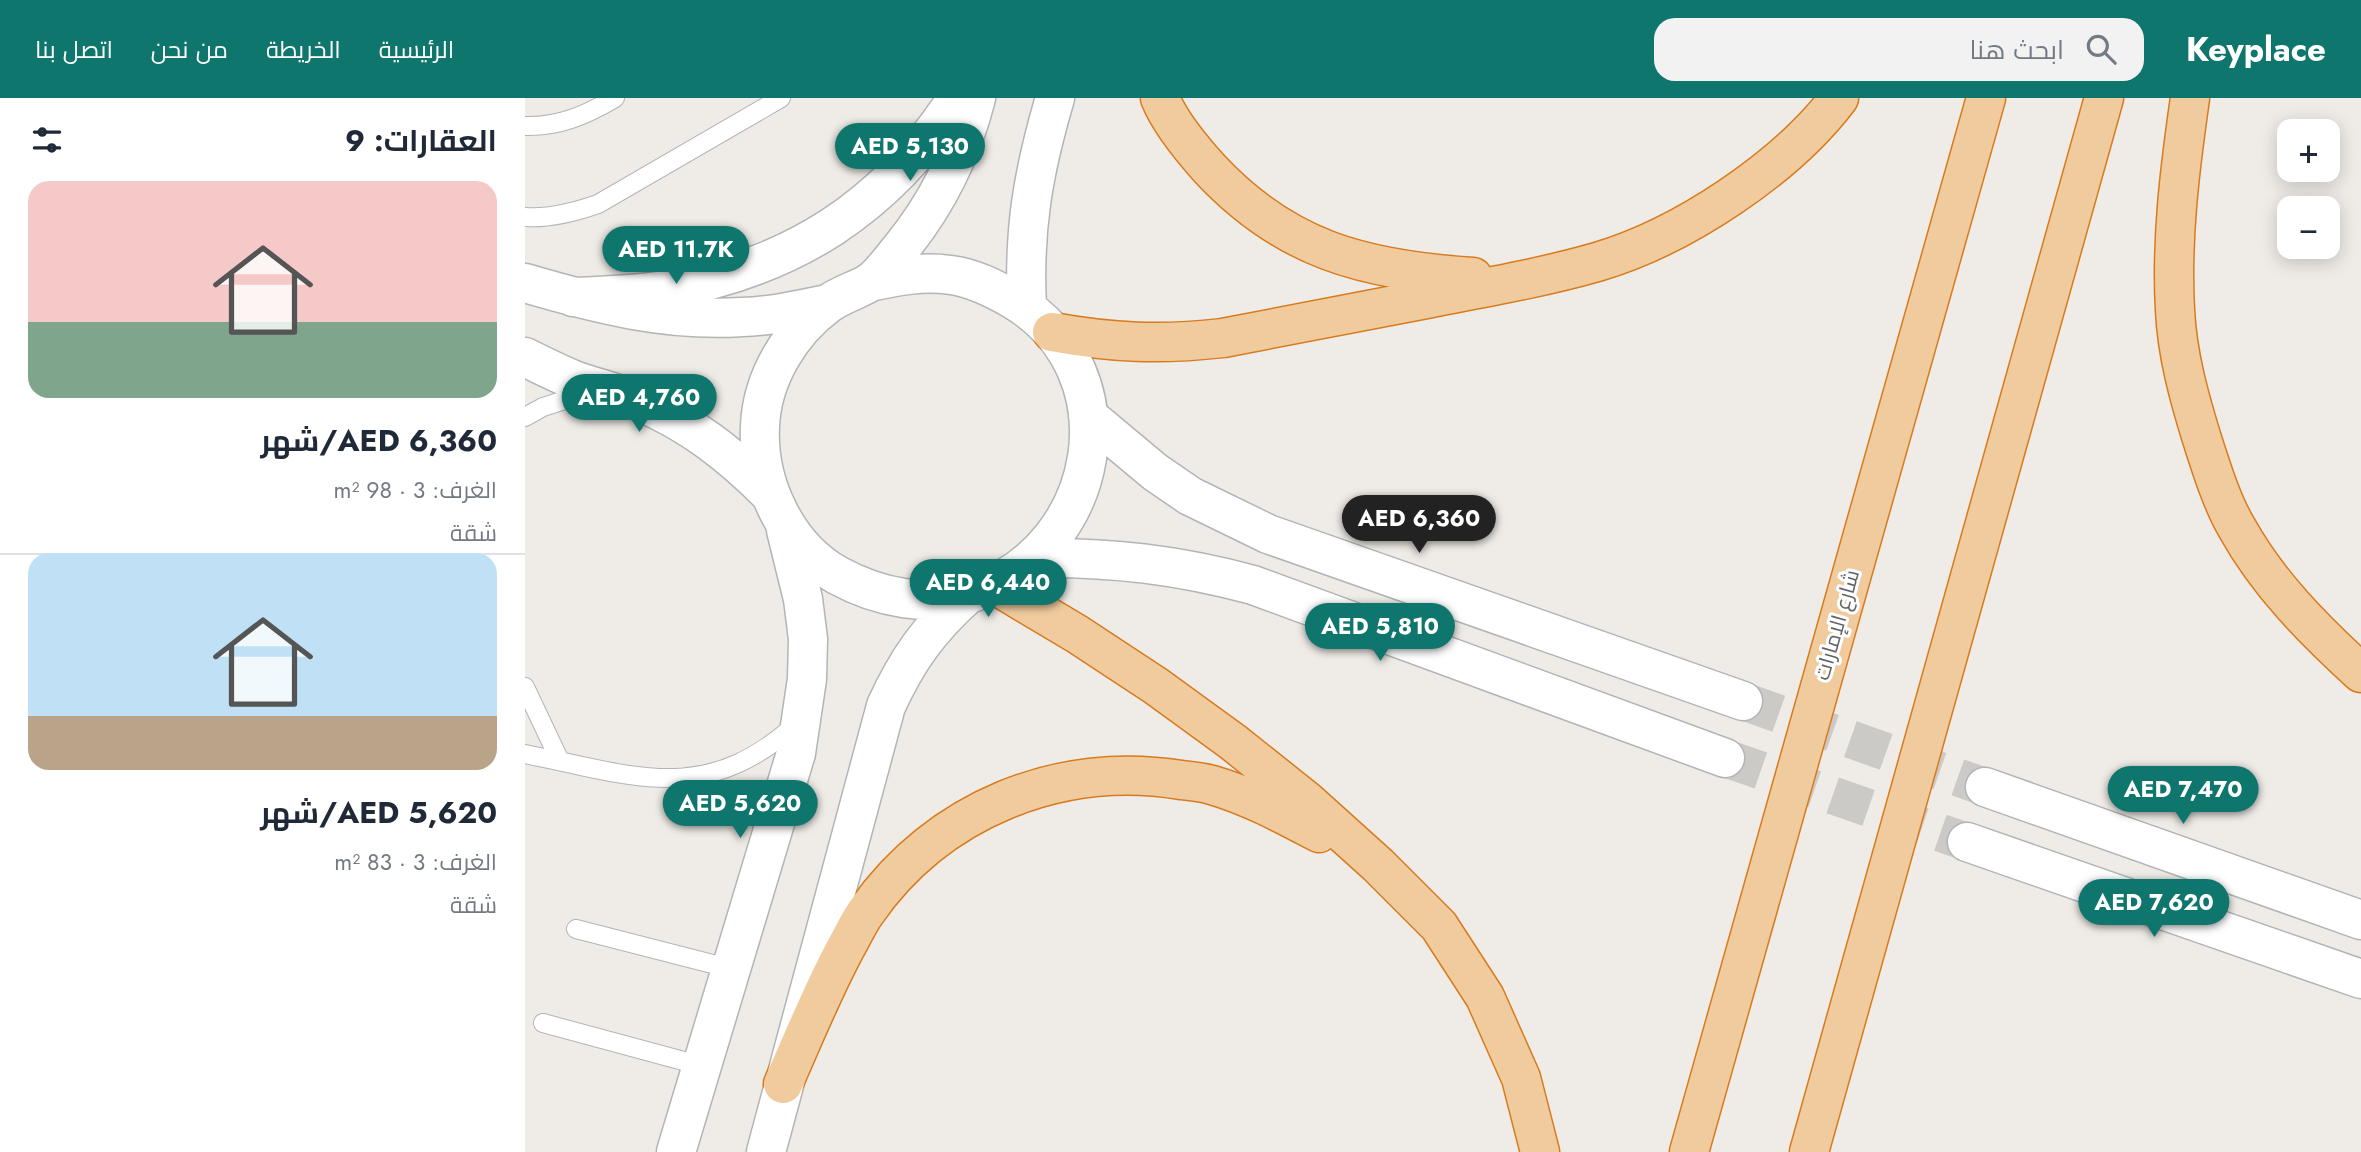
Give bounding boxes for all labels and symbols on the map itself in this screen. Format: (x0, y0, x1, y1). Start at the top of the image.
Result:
pin: AED 5,130 (830, 123, 990, 183)
pin: AED 11.7K (596, 226, 756, 286)
pin: AED 4,760 (559, 374, 719, 434)
pin: AED 6,360 (1339, 496, 1499, 555)
pin: AED 6,440 (908, 560, 1068, 619)
street label: شارع الإمارات (1807, 566, 1867, 684)
pin: AED 5,810 (1300, 603, 1460, 663)
pin: AED 7,470 (2103, 766, 2263, 826)
pin: AED 5,620 (660, 780, 820, 840)
pin: AED 7,620 (2074, 880, 2234, 939)

